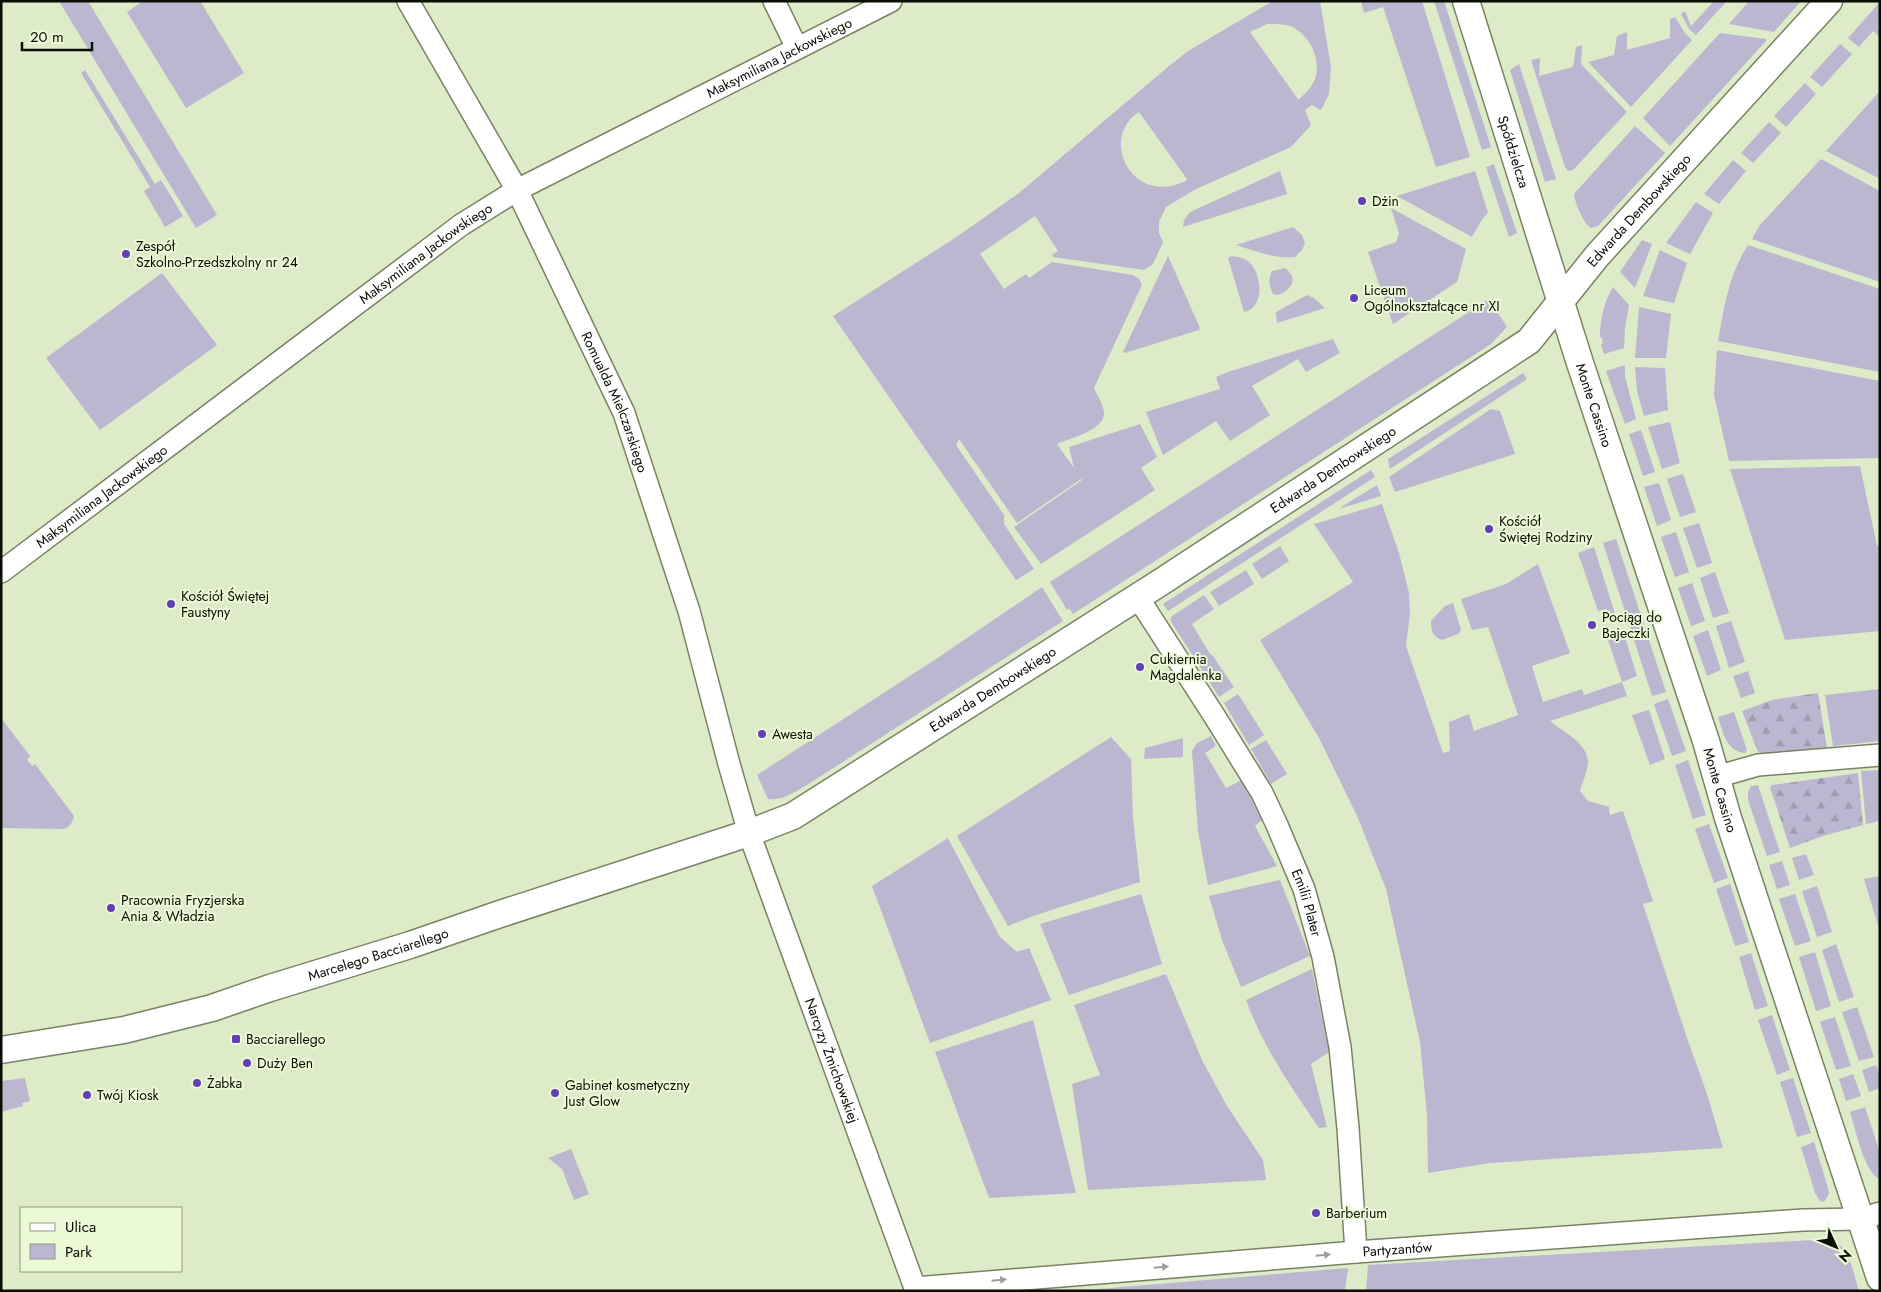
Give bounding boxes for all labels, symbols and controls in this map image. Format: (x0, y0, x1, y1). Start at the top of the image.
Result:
street label: Maksymiliana Jackowskiego (703, 12, 856, 103)
scale bar (22, 20, 92, 52)
text: 20 m (30, 26, 64, 48)
street label: Spółdzielcza (1493, 113, 1534, 190)
street label: Edwarda Dembowskiego (1582, 149, 1696, 271)
place label: Dżin (1372, 191, 1399, 211)
marker: Dżin (1356, 195, 1368, 207)
street label: Maksymiliana Jackowskiego (355, 198, 496, 309)
place label: Zespół Szkolno-Przedszkolny nr 24 (136, 236, 298, 272)
marker: Zespół Szkolno-Przedszkolny nr 24 (120, 248, 132, 260)
place label: Liceum Ogólnokształcące nr XI (1364, 280, 1500, 316)
marker: Liceum Ogólnokształcące nr XI (1348, 292, 1360, 304)
street label: Romualda Mielczarskiego (576, 328, 653, 475)
street label: Monte Cassino (1571, 361, 1617, 450)
street label: Edwarda Dembowskiego (1266, 421, 1400, 518)
street label: Maksymiliana Jackowskiego (31, 440, 172, 552)
place label: Kościół Świętej Rodziny (1499, 511, 1593, 547)
marker: Kościół Świętej Rodziny (1483, 523, 1495, 535)
place label: Kościół Świętej Faustyny (181, 586, 269, 622)
marker: Kościół Świętej Faustyny (165, 598, 177, 610)
place label: Pociąg do Bajeczki (1602, 607, 1662, 643)
marker: Pociąg do Bajeczki (1586, 619, 1598, 631)
street label: Edwarda Dembowskiego (925, 641, 1060, 737)
place label: Cukiernia Magdalenka (1150, 649, 1221, 685)
marker: Cukiernia Magdalenka (1134, 661, 1146, 673)
place label: Awesta (772, 724, 813, 744)
marker: Awesta (756, 728, 768, 740)
street label: Monte Cassino (1698, 745, 1742, 835)
street label: Emilii Plater (1287, 866, 1327, 939)
place label: Pracownia Fryzjerska Ania & Władzia (121, 890, 245, 926)
marker: Pracownia Fryzjerska Ania & Władzia (105, 902, 117, 914)
street label: Marcelego Bacciarellego (305, 922, 451, 986)
street label: Narcyzy Żmichowskiej (800, 995, 864, 1126)
place label: Bacciarellego (246, 1029, 326, 1049)
marker: Bacciarellego (230, 1033, 242, 1045)
place label: Duży Ben (257, 1053, 313, 1073)
marker: Duży Ben (241, 1057, 253, 1069)
place label: Żabka (207, 1073, 242, 1093)
place label: Gabinet kosmetyczny Just Glow (563, 1075, 690, 1111)
marker: Żabka (191, 1077, 203, 1089)
place label: Twój Kiosk (97, 1085, 160, 1105)
marker: Gabinet kosmetyczny Just Glow (549, 1087, 561, 1099)
marker: Twój Kiosk (81, 1089, 93, 1101)
place label: Barberium (1326, 1203, 1387, 1223)
legend (20, 1207, 182, 1272)
marker: Barberium (1310, 1207, 1322, 1219)
text: Ulica (65, 1216, 96, 1238)
north arrow (1811, 1222, 1861, 1272)
street label: Partyzantów (1362, 1237, 1433, 1261)
text: Park (65, 1241, 92, 1263)
text: N (1834, 1245, 1856, 1267)
one-way arrow (1315, 1250, 1331, 1258)
one-way arrow (1153, 1263, 1169, 1271)
one-way arrow (991, 1276, 1007, 1284)

